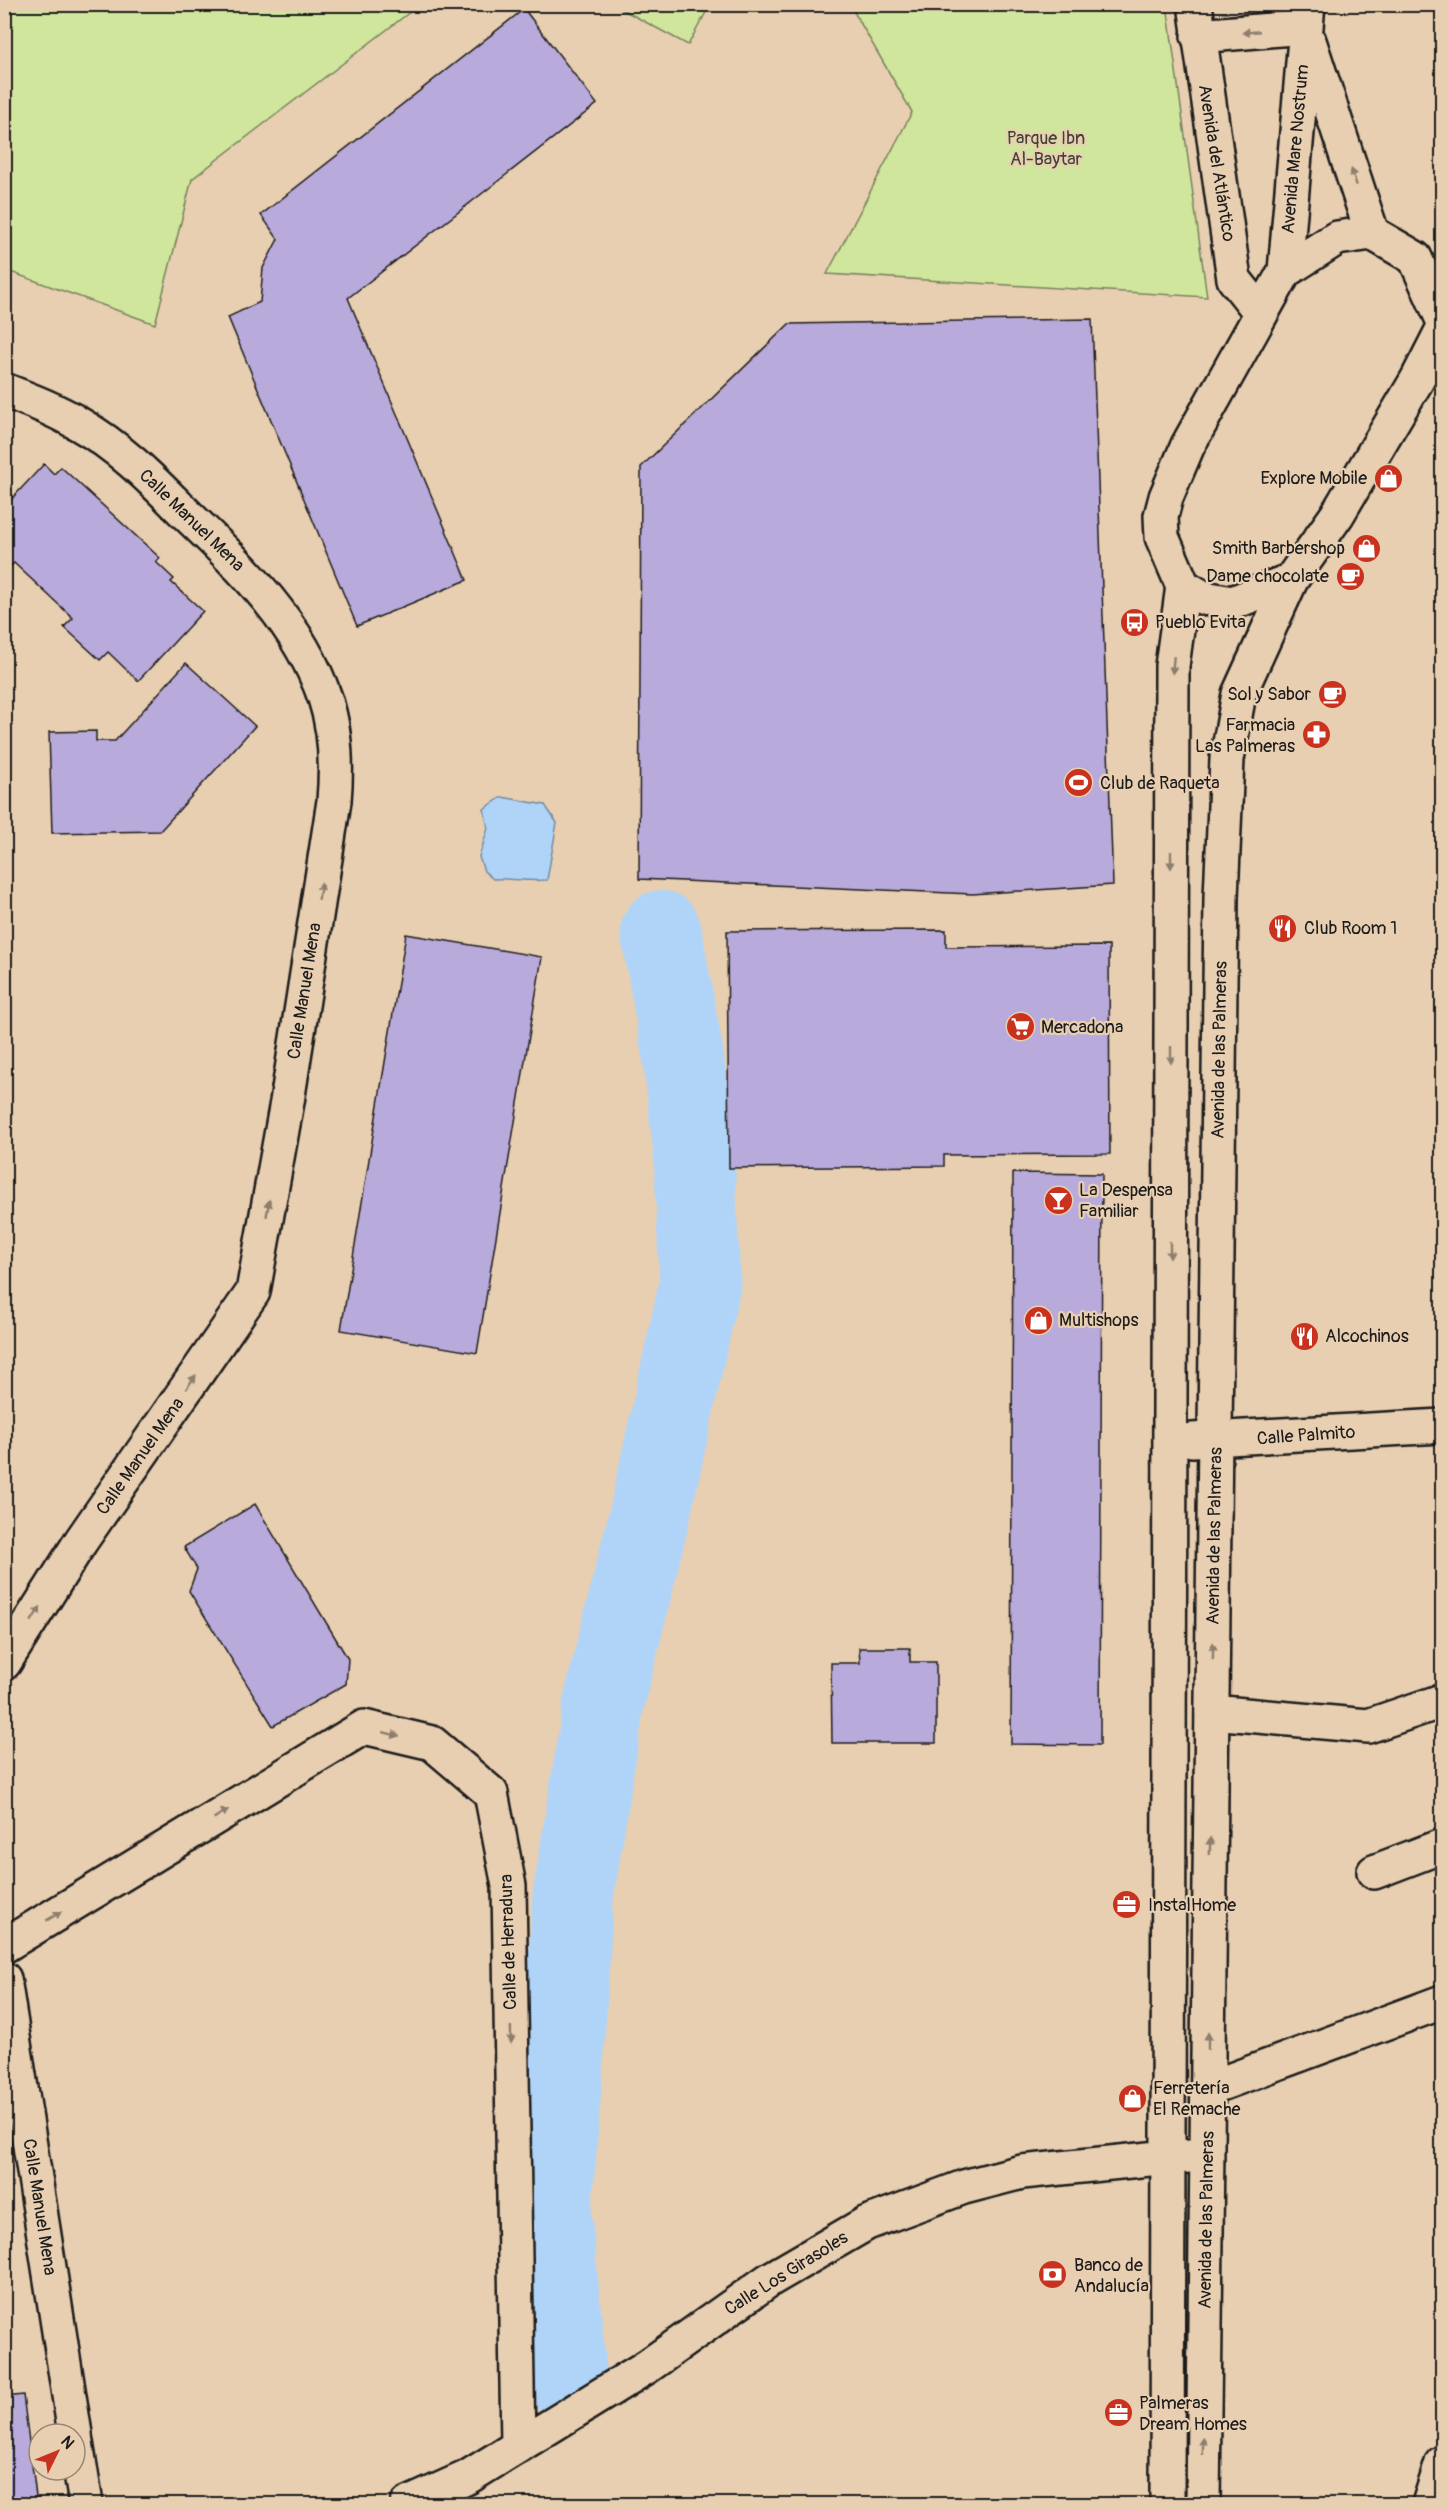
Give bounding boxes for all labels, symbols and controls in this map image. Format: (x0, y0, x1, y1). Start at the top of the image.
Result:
one-way arrow (1242, 27, 1261, 37)
street label: Avenida Mare Nostrum (1277, 63, 1314, 235)
street label: Avenida del Atlántico (1193, 83, 1240, 244)
park label: Parque Ibn Al-Baytar (1007, 127, 1085, 171)
one-way arrow (1349, 168, 1359, 186)
shop icon: Explore Mobile (1372, 462, 1404, 494)
street label: Calle Manuel Mena (134, 464, 249, 577)
place label: Explore Mobile (1260, 467, 1367, 490)
shop icon: Smith Barbershop (1350, 532, 1382, 564)
place label: Smith Barbershop (1212, 537, 1345, 560)
cafe icon: Dame chocolate (1334, 560, 1366, 592)
place label: Dame chocolate (1206, 565, 1329, 588)
bus stop icon: Pueblo Evita (1118, 606, 1150, 638)
place label: Pueblo Evita (1155, 611, 1246, 634)
one-way arrow (1168, 656, 1178, 675)
cafe icon: Sol y Sabor (1316, 678, 1348, 710)
place label: Sol y Sabor (1227, 683, 1312, 706)
place label: Farmacia Las Palmeras (1195, 714, 1295, 758)
pharmacy icon: Farmacia Las Palmeras (1300, 719, 1332, 751)
sports icon: Club de Raqueta (1063, 767, 1095, 799)
place label: Club de Raqueta (1100, 772, 1220, 795)
one-way arrow (1166, 851, 1176, 870)
one-way arrow (315, 882, 324, 901)
restaurant icon: Club Room 1 (1267, 912, 1299, 944)
place label: Club Room 1 (1304, 917, 1397, 940)
street label: Calle Manuel Mena (282, 921, 327, 1061)
street label: Avenida de las Palmeras (1206, 961, 1233, 1139)
supermarket icon: Mercadona (1004, 1011, 1036, 1043)
place label: Mercadona (1041, 1016, 1123, 1039)
one-way arrow (1166, 1046, 1176, 1065)
place label: La Despensa Familiar (1079, 1179, 1173, 1223)
bar icon: La Despensa Familiar (1042, 1184, 1074, 1216)
one-way arrow (264, 1198, 273, 1217)
one-way arrow (1165, 1241, 1175, 1260)
shop icon: Multishops (1022, 1304, 1054, 1336)
place label: Multishops (1059, 1309, 1139, 1332)
restaurant icon: Alcochinos (1288, 1320, 1320, 1352)
place label: Alcochinos (1325, 1325, 1409, 1348)
one-way arrow (185, 1375, 197, 1391)
street label: Calle Manuel Mena (91, 1393, 189, 1519)
street label: Calle Palmito (1256, 1421, 1356, 1450)
street label: Avenida de las Palmeras (1201, 1447, 1228, 1625)
one-way arrow (30, 1606, 41, 1622)
one-way arrow (1208, 1642, 1218, 1661)
one-way arrow (382, 1729, 400, 1739)
one-way arrow (213, 1809, 229, 1820)
one-way arrow (1205, 1837, 1215, 1856)
street label: Calle de Herradura (495, 1874, 522, 2010)
office icon: InstalHome (1111, 1889, 1143, 1921)
place label: InstalHome (1148, 1894, 1236, 1917)
one-way arrow (46, 1910, 62, 1921)
one-way arrow (506, 2025, 516, 2044)
one-way arrow (1203, 2032, 1213, 2051)
place label: Ferretería El Remache (1153, 2077, 1241, 2121)
shop icon: Ferretería El Remache (1116, 2082, 1148, 2114)
street label: Avenida de las Palmeras (1193, 2131, 1220, 2309)
street label: Calle Manuel Mena (17, 2137, 62, 2277)
street label: Calle Los Girasoles (720, 2226, 852, 2321)
place label: Banco de Andalucía (1074, 2254, 1149, 2298)
bank icon: Banco de Andalucía (1037, 2259, 1069, 2291)
place label: Palmeras Dream Homes (1139, 2392, 1247, 2436)
office icon: Palmeras Dream Homes (1102, 2397, 1134, 2429)
north arrow (27, 2422, 87, 2482)
text: N (56, 2432, 78, 2453)
one-way arrow (1198, 2437, 1208, 2456)

